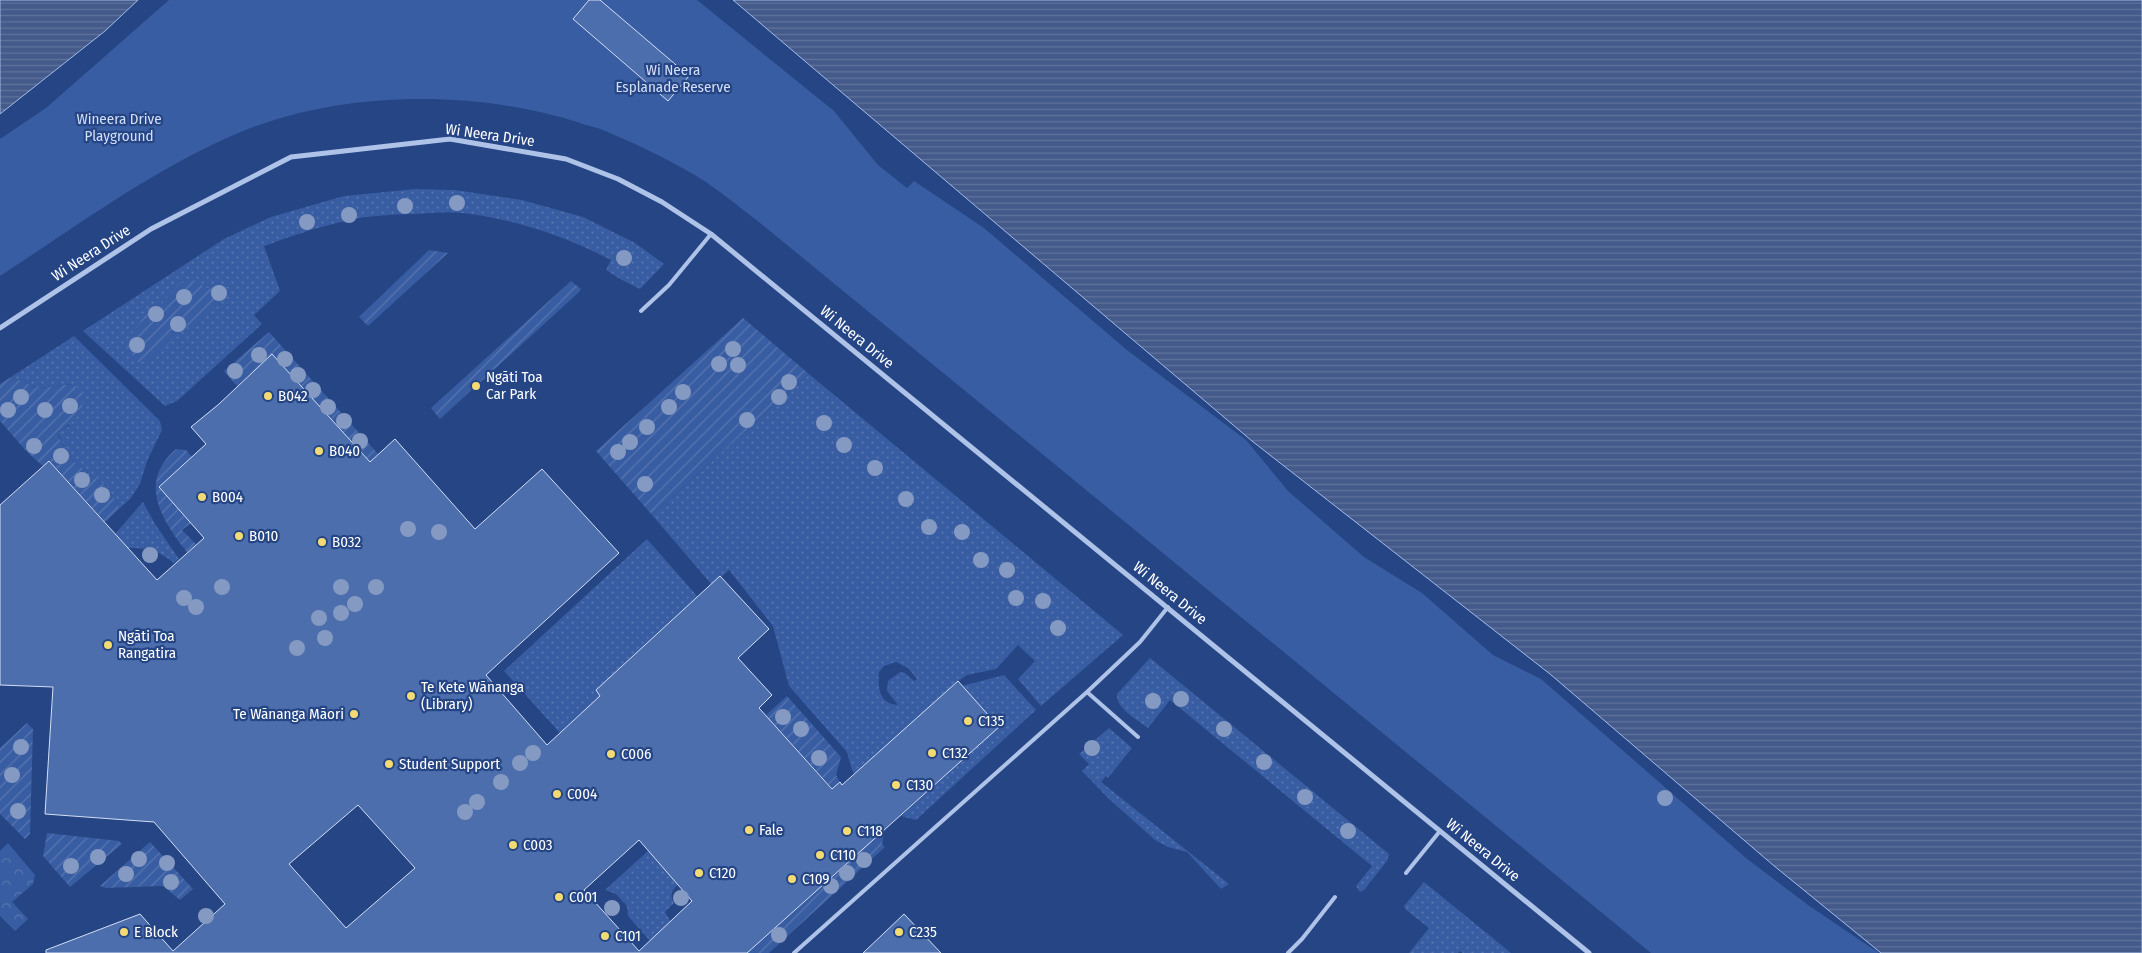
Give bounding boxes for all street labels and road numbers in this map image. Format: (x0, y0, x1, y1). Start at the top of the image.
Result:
street label: Wi Neera Drive (444, 120, 536, 150)
street label: Wi Neera Drive (48, 221, 134, 285)
street label: Wi Neera Drive (816, 302, 898, 372)
street label: Wi Neera Drive (1129, 558, 1211, 628)
street label: Wi Neera Drive (1442, 815, 1524, 885)

